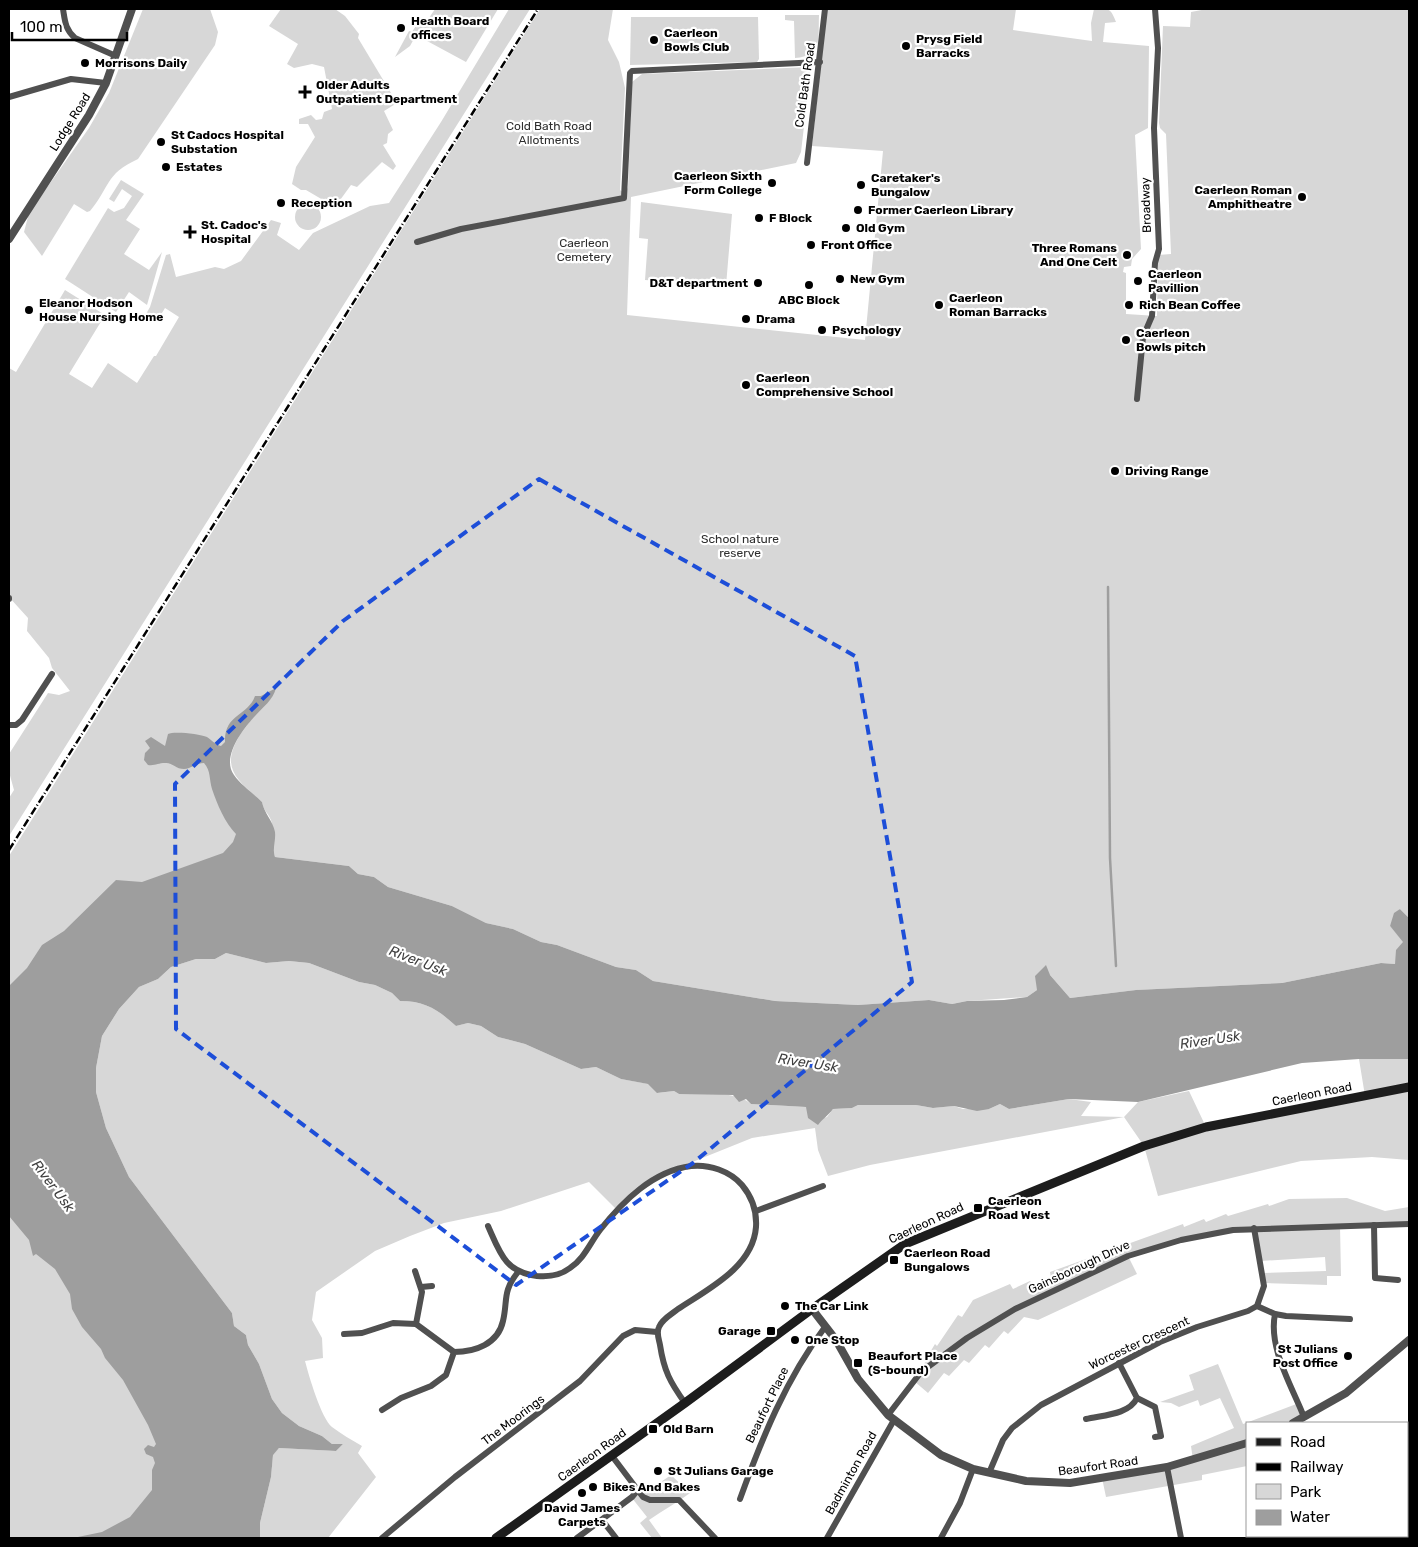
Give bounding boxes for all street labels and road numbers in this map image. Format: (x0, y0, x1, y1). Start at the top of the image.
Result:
street label: Cold Bath Road (792, 42, 818, 128)
street label: Lodge Road (47, 90, 93, 154)
street label: Broadway (1138, 177, 1154, 233)
street label: Caerleon Road (1271, 1079, 1353, 1109)
street label: Caerleon Road (886, 1200, 966, 1246)
street label: Gainsborough Drive (1026, 1237, 1132, 1297)
street label: Worcester Crescent (1087, 1313, 1192, 1372)
street label: Beaufort Place (743, 1364, 792, 1445)
street label: The Moorings (479, 1392, 547, 1448)
street label: Caerleon Road (555, 1426, 629, 1484)
street label: Badminton Road (822, 1429, 880, 1517)
street label: Beaufort Road (1057, 1453, 1139, 1479)

